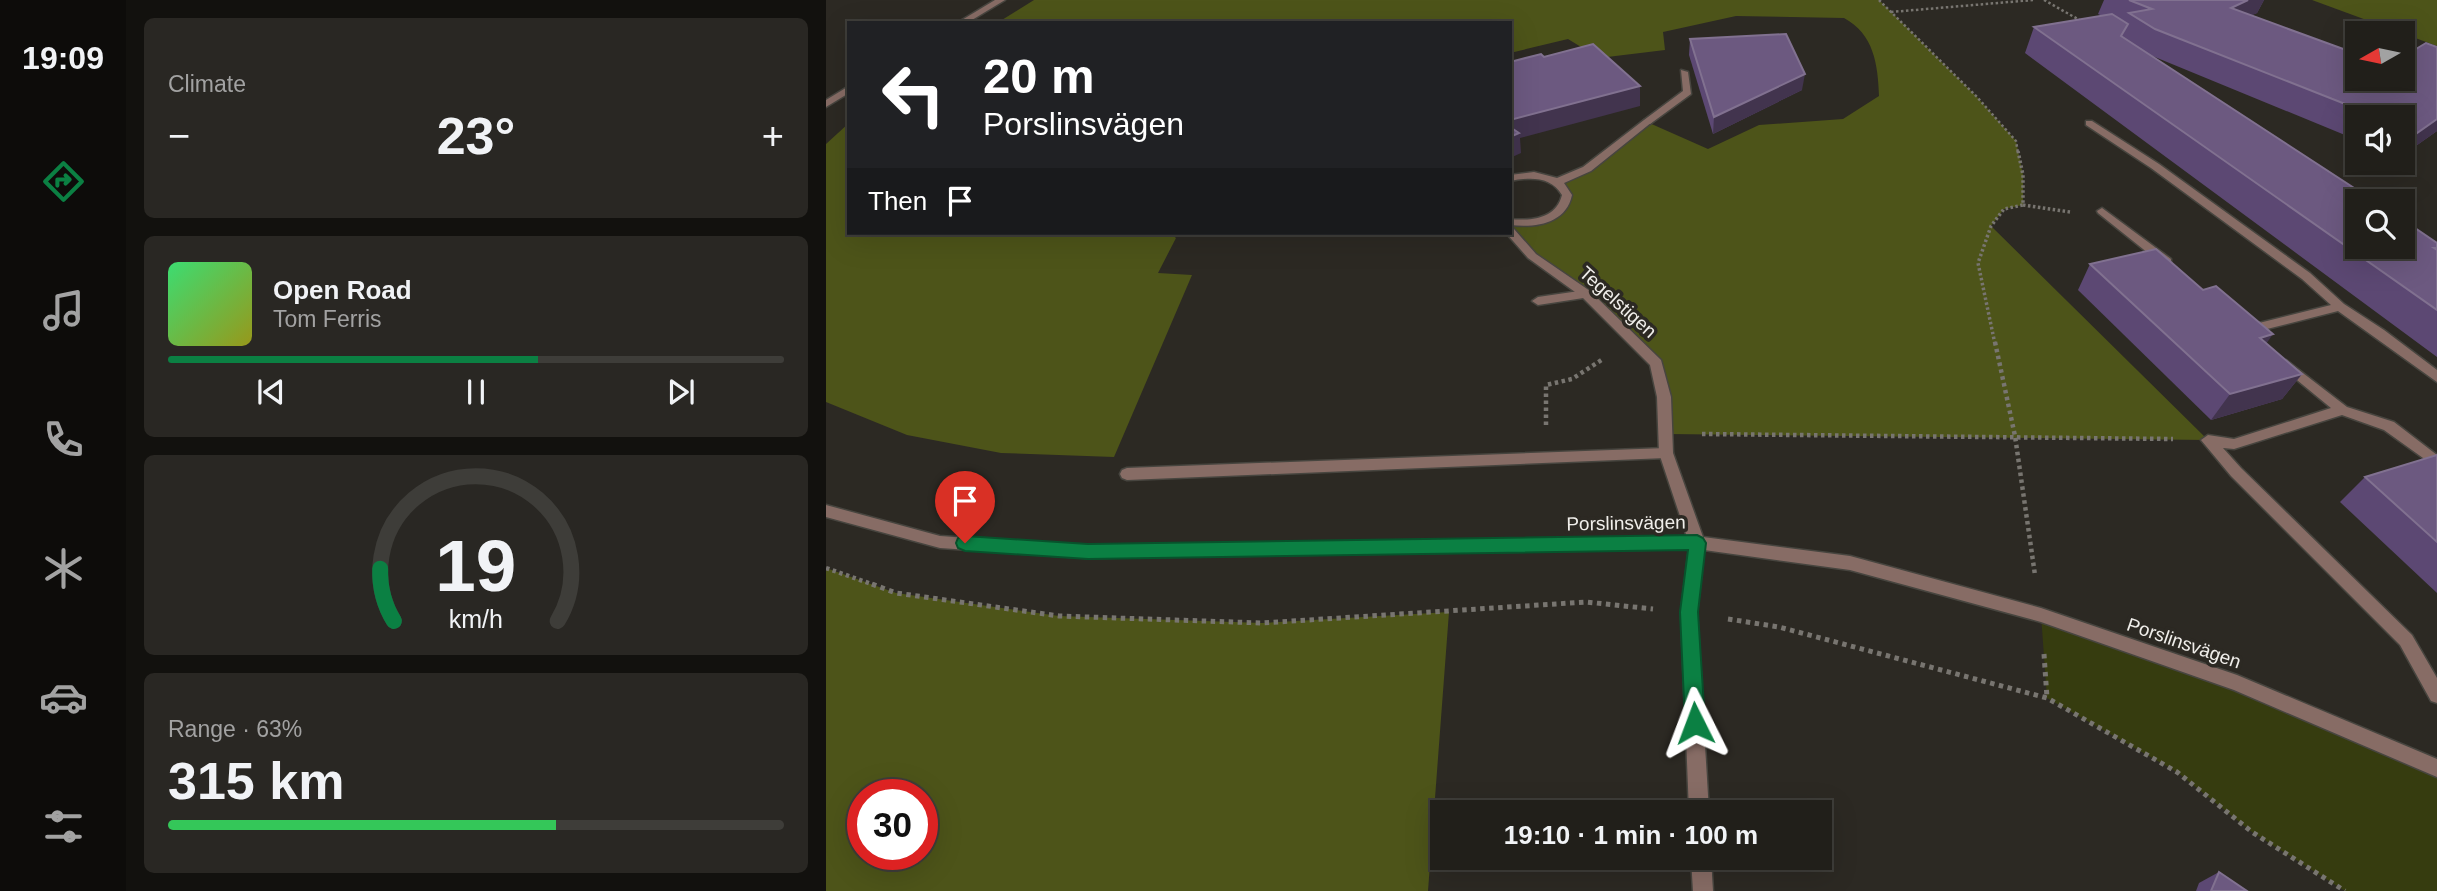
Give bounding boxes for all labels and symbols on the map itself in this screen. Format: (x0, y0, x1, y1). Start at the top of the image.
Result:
north arrow (2345, 21, 2415, 91)
street label: Tegelstigen (1575, 262, 1661, 342)
pin (935, 471, 995, 543)
street label: Porslinsvägen (1566, 511, 1686, 535)
street label: Porslinsvägen (2124, 614, 2244, 672)
position arrow (1658, 686, 1732, 760)
speed limit sign: 30 (847, 779, 938, 870)

